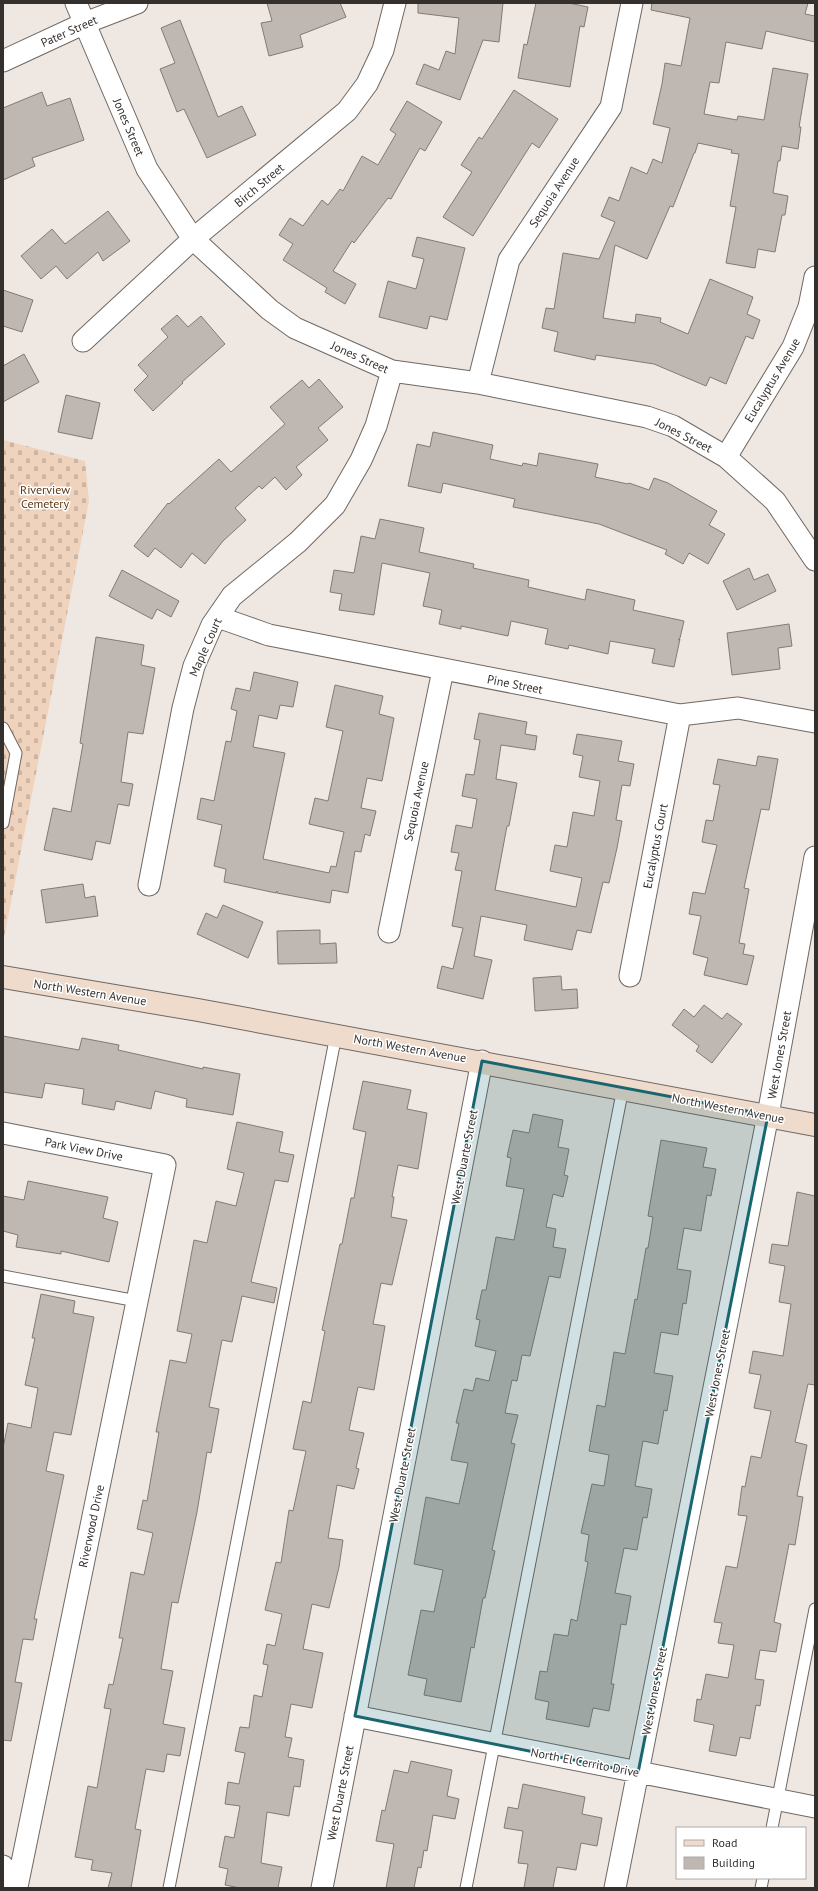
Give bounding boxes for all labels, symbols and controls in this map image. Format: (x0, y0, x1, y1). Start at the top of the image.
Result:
street label: Pater Street (38, 12, 100, 50)
street label: Jones Street (110, 95, 148, 158)
street label: Sequoia Avenue (526, 154, 582, 230)
street label: Birch Street (231, 160, 287, 210)
street label: Eucalyptus Avenue (741, 335, 803, 425)
street label: Jones Street (328, 337, 391, 376)
street label: Jones Street (652, 414, 715, 456)
park label: Riverview Cemetery (20, 482, 70, 511)
street label: Maple Court (185, 615, 225, 679)
street label: Pine Street (486, 671, 544, 697)
street label: Sequoia Avenue (400, 760, 432, 842)
street label: Eucalyptus Court (639, 802, 671, 890)
street label: North Western Avenue (32, 976, 148, 1008)
street label: West Jones Street (764, 1010, 794, 1100)
street label: North Western Avenue (353, 1031, 467, 1065)
street label: North Western Avenue (671, 1090, 785, 1126)
street label: West Duarte Street (447, 1108, 481, 1206)
street label: Park View Drive (44, 1134, 124, 1164)
street label: West Jones Street (701, 1328, 733, 1418)
street label: West Duarte Street (385, 1426, 419, 1524)
street label: Riverwood Drive (75, 1483, 107, 1569)
street label: West Jones Street (638, 1646, 670, 1736)
street label: West Duarte Street (323, 1744, 357, 1842)
street label: North El Cerrito Drive (529, 1744, 641, 1780)
legend (676, 1827, 806, 1879)
text: Road (712, 1835, 737, 1850)
text: Building (712, 1855, 755, 1870)

